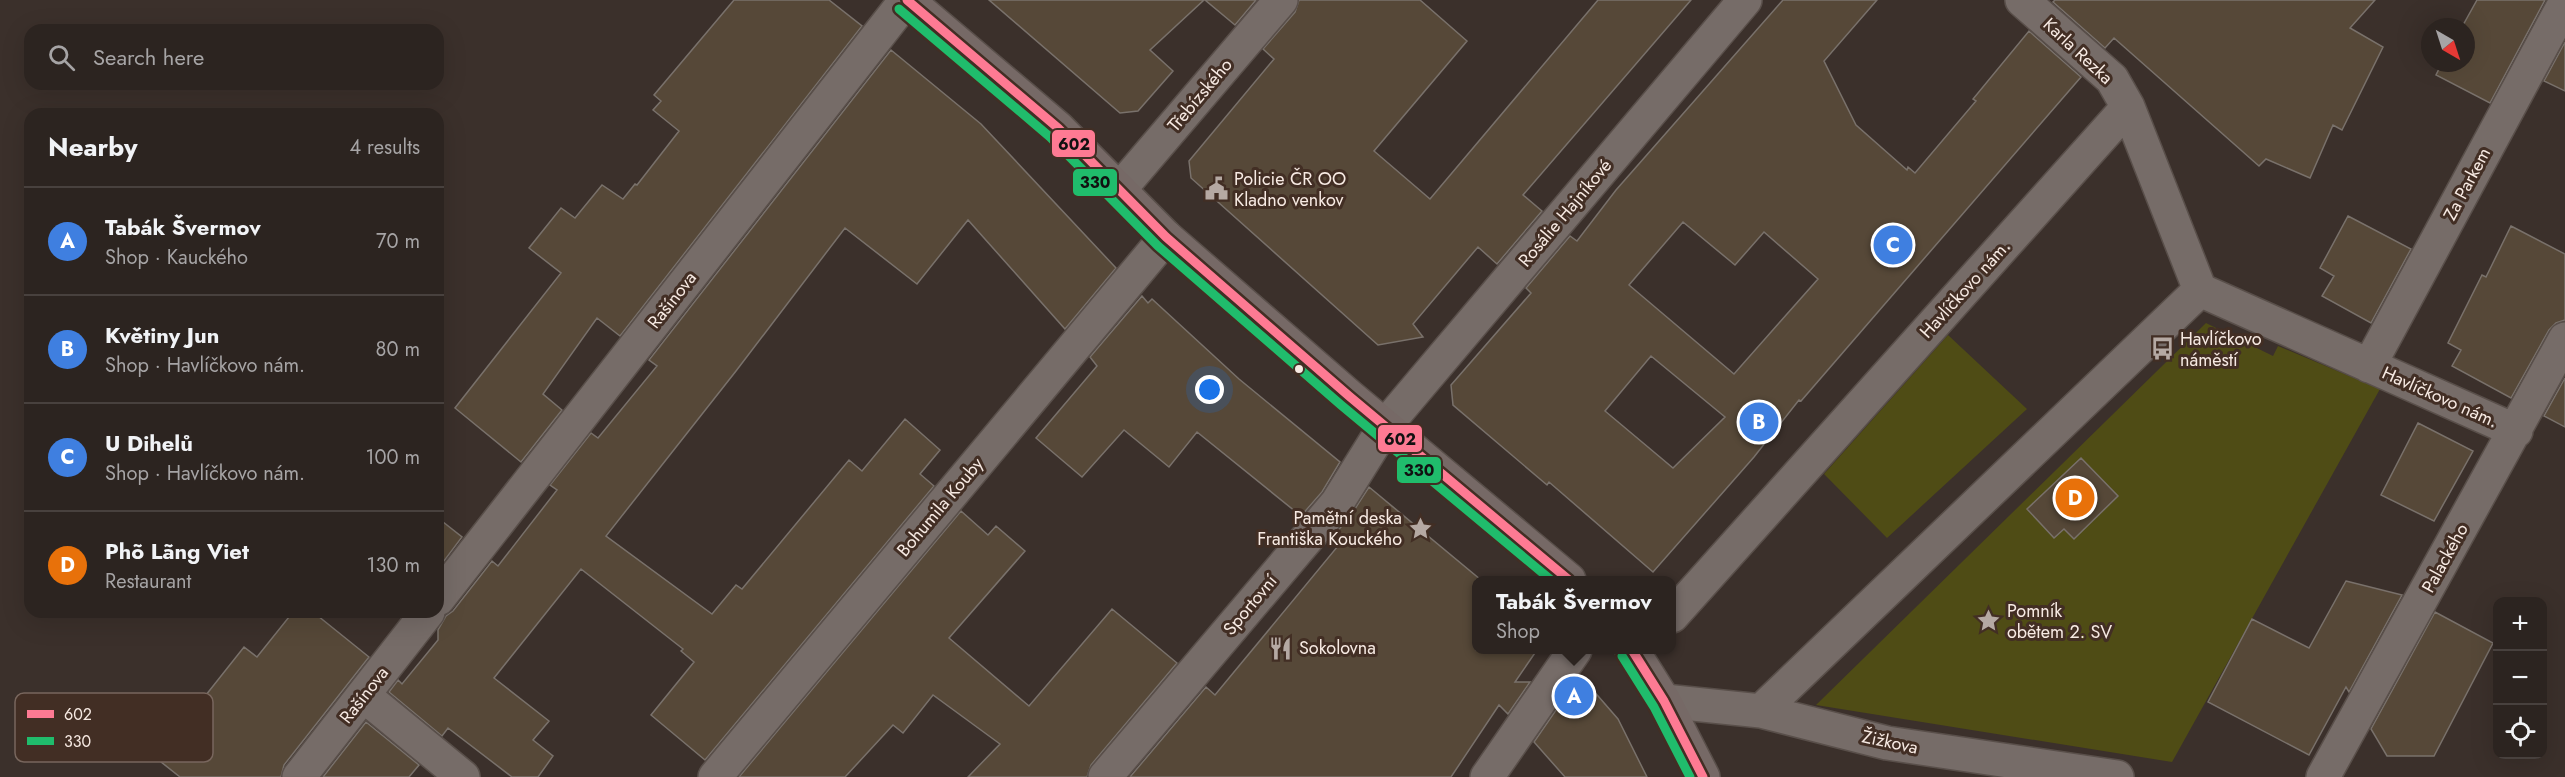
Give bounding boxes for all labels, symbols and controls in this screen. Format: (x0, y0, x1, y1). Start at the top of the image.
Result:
street label: Karla Rezka (2037, 12, 2119, 90)
north arrow (2421, 18, 2475, 72)
search box (24, 24, 444, 90)
icon: search (45, 41, 78, 74)
text: Search here (93, 41, 204, 73)
street label: Třebízského (1162, 53, 1239, 137)
text: Nearby (48, 128, 137, 166)
line badge: 602 (1051, 129, 1096, 158)
text: 4 results (349, 133, 420, 162)
text: 602 (1058, 133, 1090, 156)
street label: Za Parkem (2437, 143, 2497, 225)
street label: Rosálie Hajníkové (1512, 153, 1618, 273)
place label: Policie ČR OO Kladno venkov (1234, 166, 1346, 213)
line badge: 330 (1072, 168, 1118, 197)
text: 330 (1080, 171, 1110, 194)
public building icon: Policie ČR OO Kladno venkov (1203, 176, 1229, 202)
text: Tabák Švermov (105, 211, 261, 243)
pin: C (1874, 222, 1912, 268)
text: A (60, 227, 75, 256)
text: 70 m (376, 227, 420, 256)
street label: Havlíčkovo nám. (1914, 234, 2016, 344)
text: Shop · Kauckého (105, 243, 248, 272)
street label: Rašínova (641, 266, 703, 334)
text: Květiny Jun (105, 319, 219, 351)
place label: Havlíčkovo náměstí (2180, 326, 2262, 373)
text: B (61, 335, 74, 364)
text: 80 m (375, 335, 420, 364)
bus stop icon: Havlíčkovo náměstí (2149, 336, 2175, 362)
text: Shop · Havlíčkovo nám. (105, 351, 305, 380)
street label: Havlíčkovo nám. (2378, 360, 2502, 434)
unlabelled marker (1293, 363, 1305, 375)
your location (1195, 375, 1224, 404)
pin: B (1740, 400, 1778, 444)
line badge: 602 (1377, 424, 1423, 453)
text: U Dihelů (105, 427, 193, 459)
text: 602 (1384, 428, 1416, 451)
text: C (60, 443, 75, 472)
text: 100 m (365, 443, 420, 472)
street label: Bohumila Kouby (891, 452, 989, 562)
line badge: 330 (1396, 456, 1442, 484)
text: Shop · Havlíčkovo nám. (105, 459, 305, 488)
text: 330 (1404, 459, 1434, 482)
pin: D (2056, 476, 2094, 520)
place label: Pamětní deska Františka Kouckého (1257, 505, 1402, 552)
place icon: Pamětní deska Františka Kouckého (1407, 515, 1433, 541)
street label: Palackého (2415, 518, 2475, 597)
text: Phõ Lãng Viet (105, 535, 249, 567)
text: D (60, 551, 75, 580)
text: 130 m (366, 551, 420, 580)
text: Restaurant (105, 567, 191, 596)
street label: Sportovní (1217, 568, 1284, 641)
popup (1472, 576, 1676, 654)
text: Tabák Švermov (1496, 585, 1652, 617)
map controls (2493, 597, 2547, 759)
button: + (2493, 597, 2547, 651)
place label: Pomník obětem 2. SV (2007, 598, 2112, 645)
place icon: Pomník obětem 2. SV (1976, 608, 2002, 634)
text: Shop (1496, 617, 1540, 646)
restaurant icon: Sokolovna (1268, 635, 1294, 661)
place label: Sokolovna (1299, 635, 1376, 661)
button: − (2493, 651, 2547, 705)
street label: Rašínova (333, 661, 395, 729)
pin: A (1554, 674, 1594, 718)
legend (15, 693, 213, 762)
text: 602 (64, 703, 92, 726)
button: locate (2493, 705, 2547, 759)
street label: Žižkova (1860, 723, 1920, 761)
text: 330 (64, 730, 91, 753)

